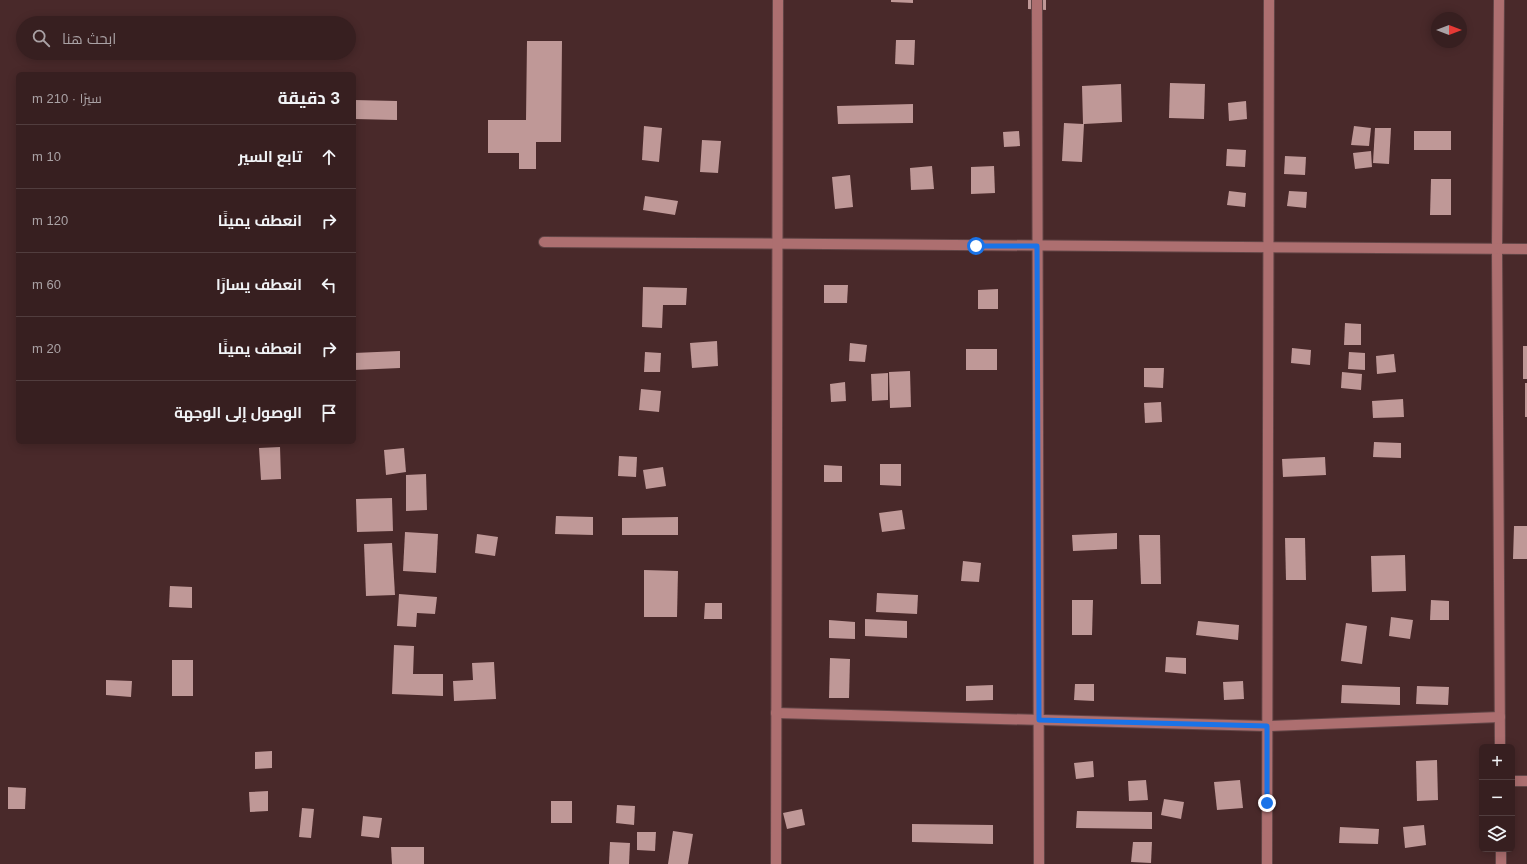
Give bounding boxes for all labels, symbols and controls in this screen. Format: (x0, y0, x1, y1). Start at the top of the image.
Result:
north arrow (1431, 12, 1467, 48)
search box (16, 16, 356, 60)
icon: search (30, 27, 52, 49)
text: ابحث هنا (62, 30, 116, 47)
text: 3 دقيقة (278, 89, 340, 108)
text: سيرًا · 210 m (32, 91, 102, 106)
icon: ahead (318, 146, 340, 168)
text: تابع السير (238, 148, 302, 165)
text: 10 m (32, 149, 61, 164)
icon: right (318, 210, 340, 232)
text: انعطف يمينًا (218, 212, 302, 229)
text: 120 m (32, 213, 68, 228)
route start (967, 237, 985, 255)
icon: left (318, 274, 340, 296)
text: انعطف يسارًا (216, 276, 302, 293)
text: 60 m (32, 277, 61, 292)
icon: right (318, 338, 340, 360)
text: انعطف يمينًا (218, 340, 302, 357)
text: 20 m (32, 341, 61, 356)
icon: arrive (318, 402, 340, 424)
text: الوصول إلى الوجهة (174, 404, 302, 421)
map controls (1479, 744, 1515, 852)
button: + (1479, 744, 1515, 780)
button: − (1479, 780, 1515, 816)
route end (1258, 794, 1276, 812)
button: layers (1479, 816, 1515, 852)

